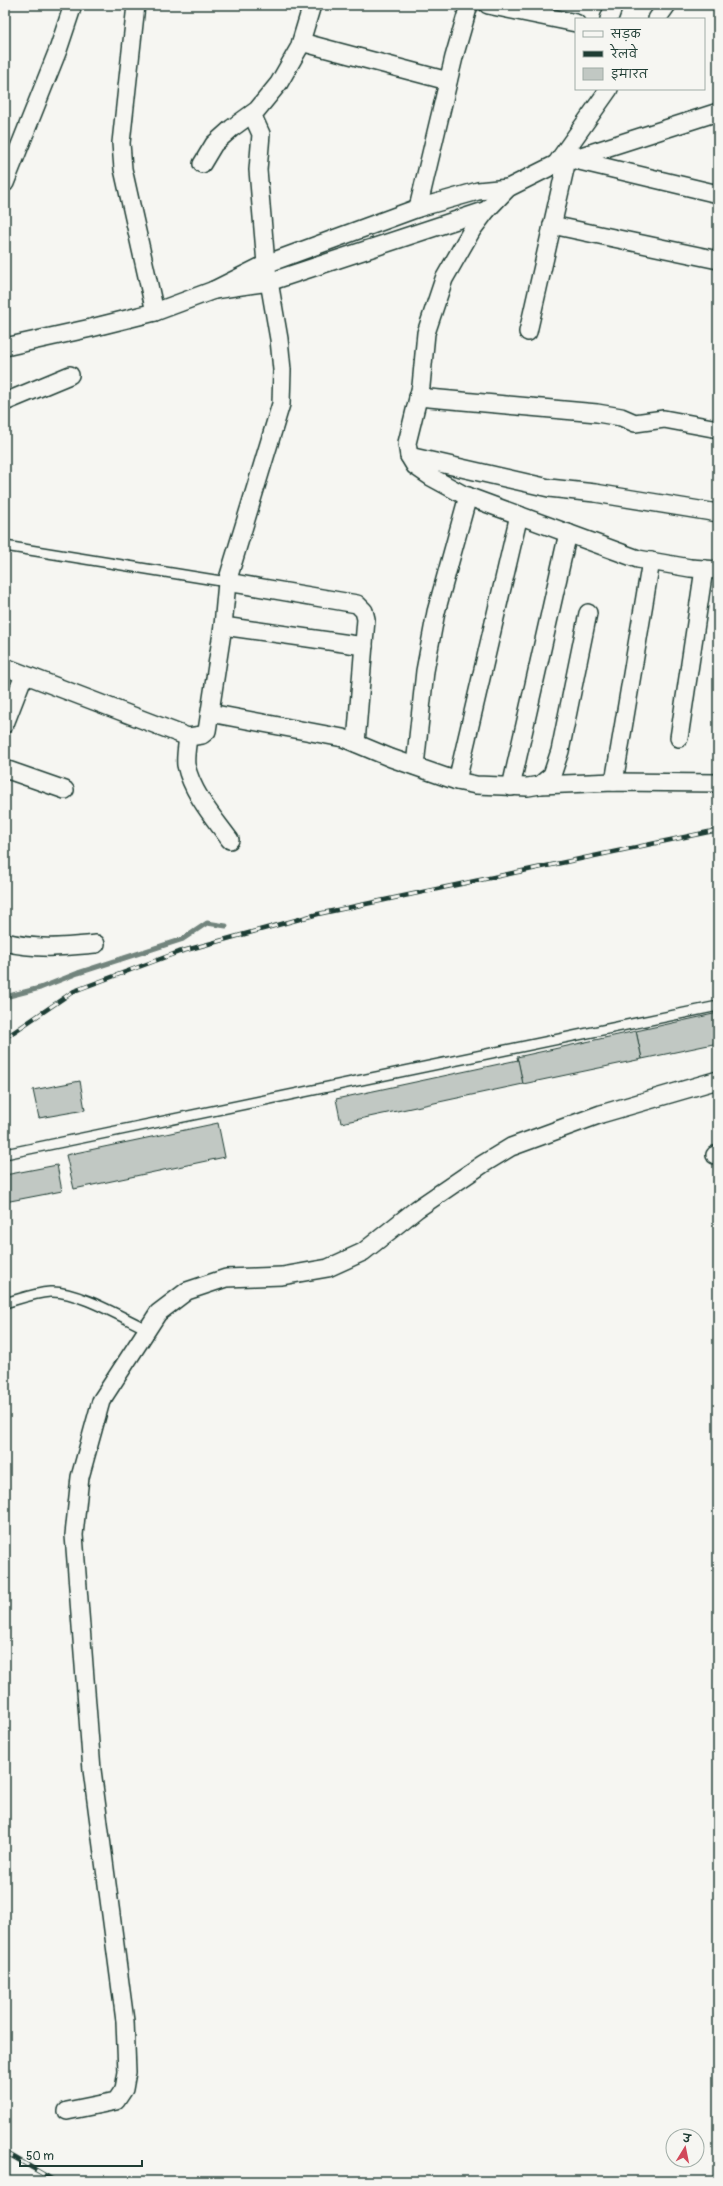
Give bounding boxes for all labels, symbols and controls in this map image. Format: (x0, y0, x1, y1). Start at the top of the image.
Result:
legend (575, 18, 705, 90)
text: सड़क (610, 27, 642, 42)
text: रेलवे (609, 43, 638, 62)
text: इमारत (611, 67, 649, 82)
north arrow (665, 2128, 705, 2168)
text: उ (681, 2131, 693, 2146)
scale bar (20, 2142, 142, 2168)
text: 50 m (26, 2149, 54, 2164)

